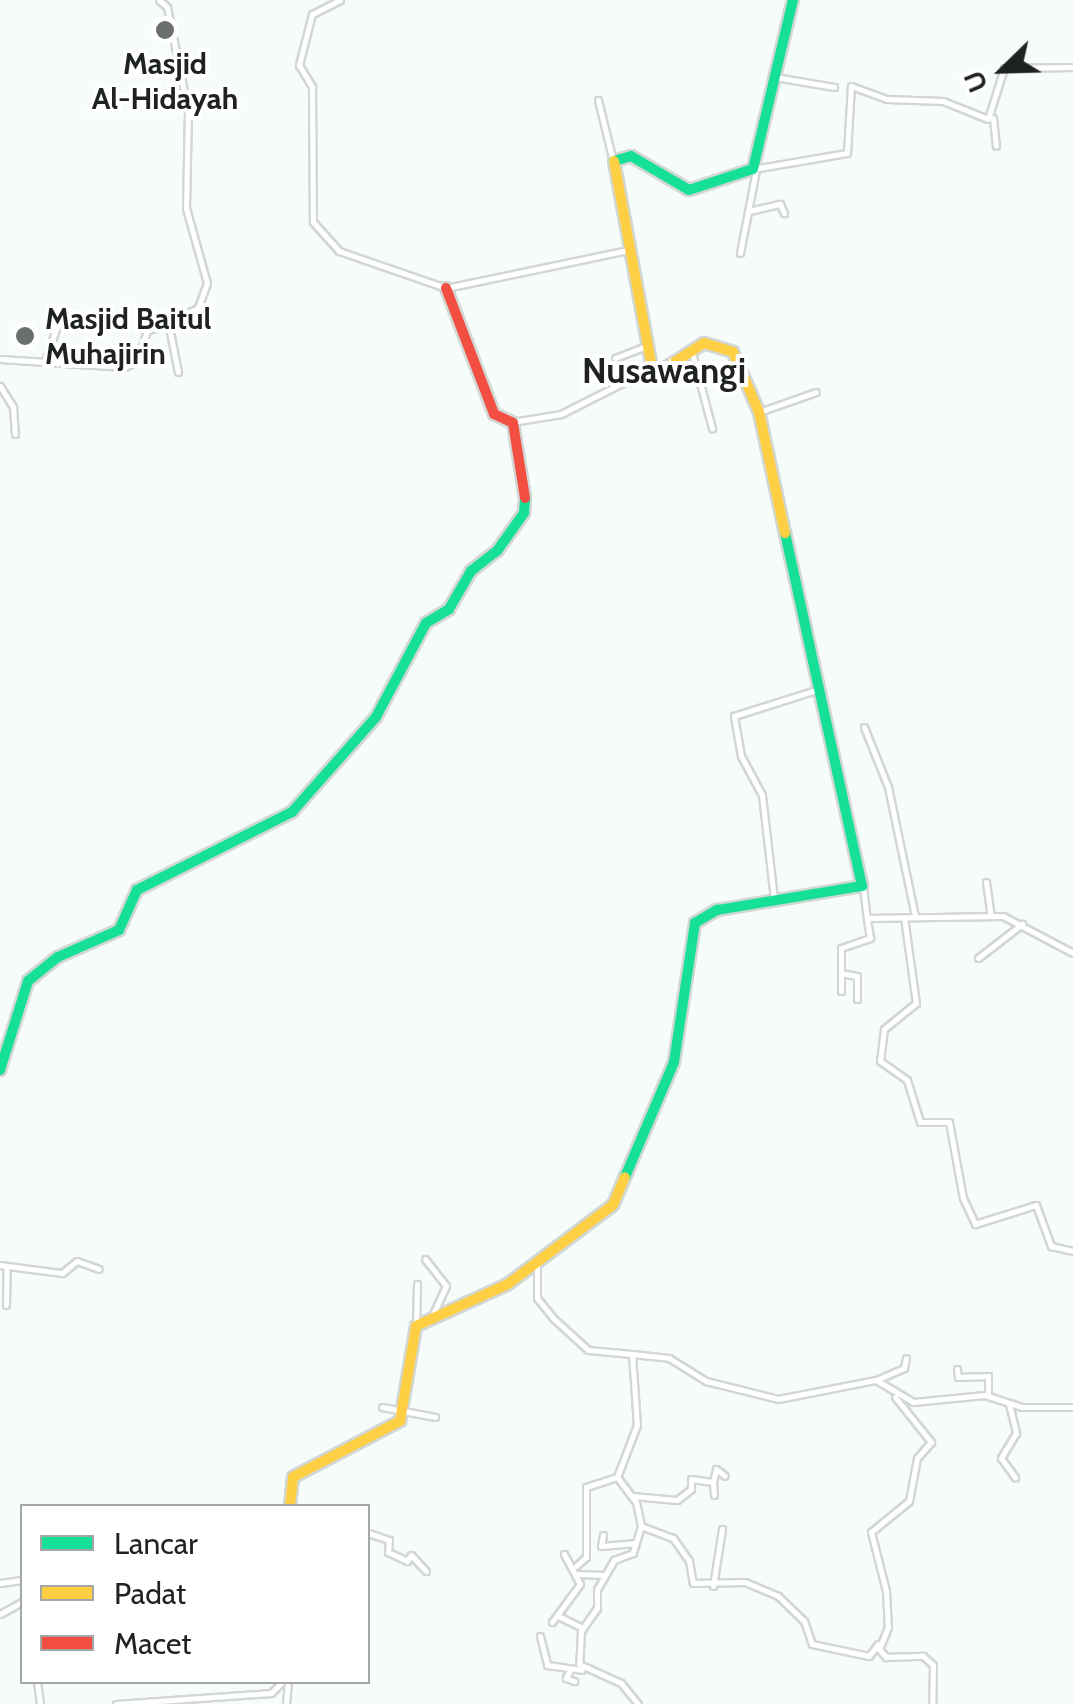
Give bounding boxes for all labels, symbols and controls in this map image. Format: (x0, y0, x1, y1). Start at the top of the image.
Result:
marker: Masjid Al-Hidayah (154, 19, 176, 41)
north arrow (953, 20, 1053, 120)
place label: Masjid Al-Hidayah (92, 46, 238, 116)
text: U (956, 66, 995, 98)
place label: Masjid Baitul Muhajirin (45, 301, 211, 372)
marker: Masjid Baitul Muhajirin (14, 325, 36, 347)
district label: Nusawangi (582, 350, 746, 392)
legend (20, 1504, 370, 1684)
text: Lancar (114, 1525, 198, 1562)
text: Padat (114, 1575, 186, 1612)
text: Macet (114, 1625, 191, 1662)

